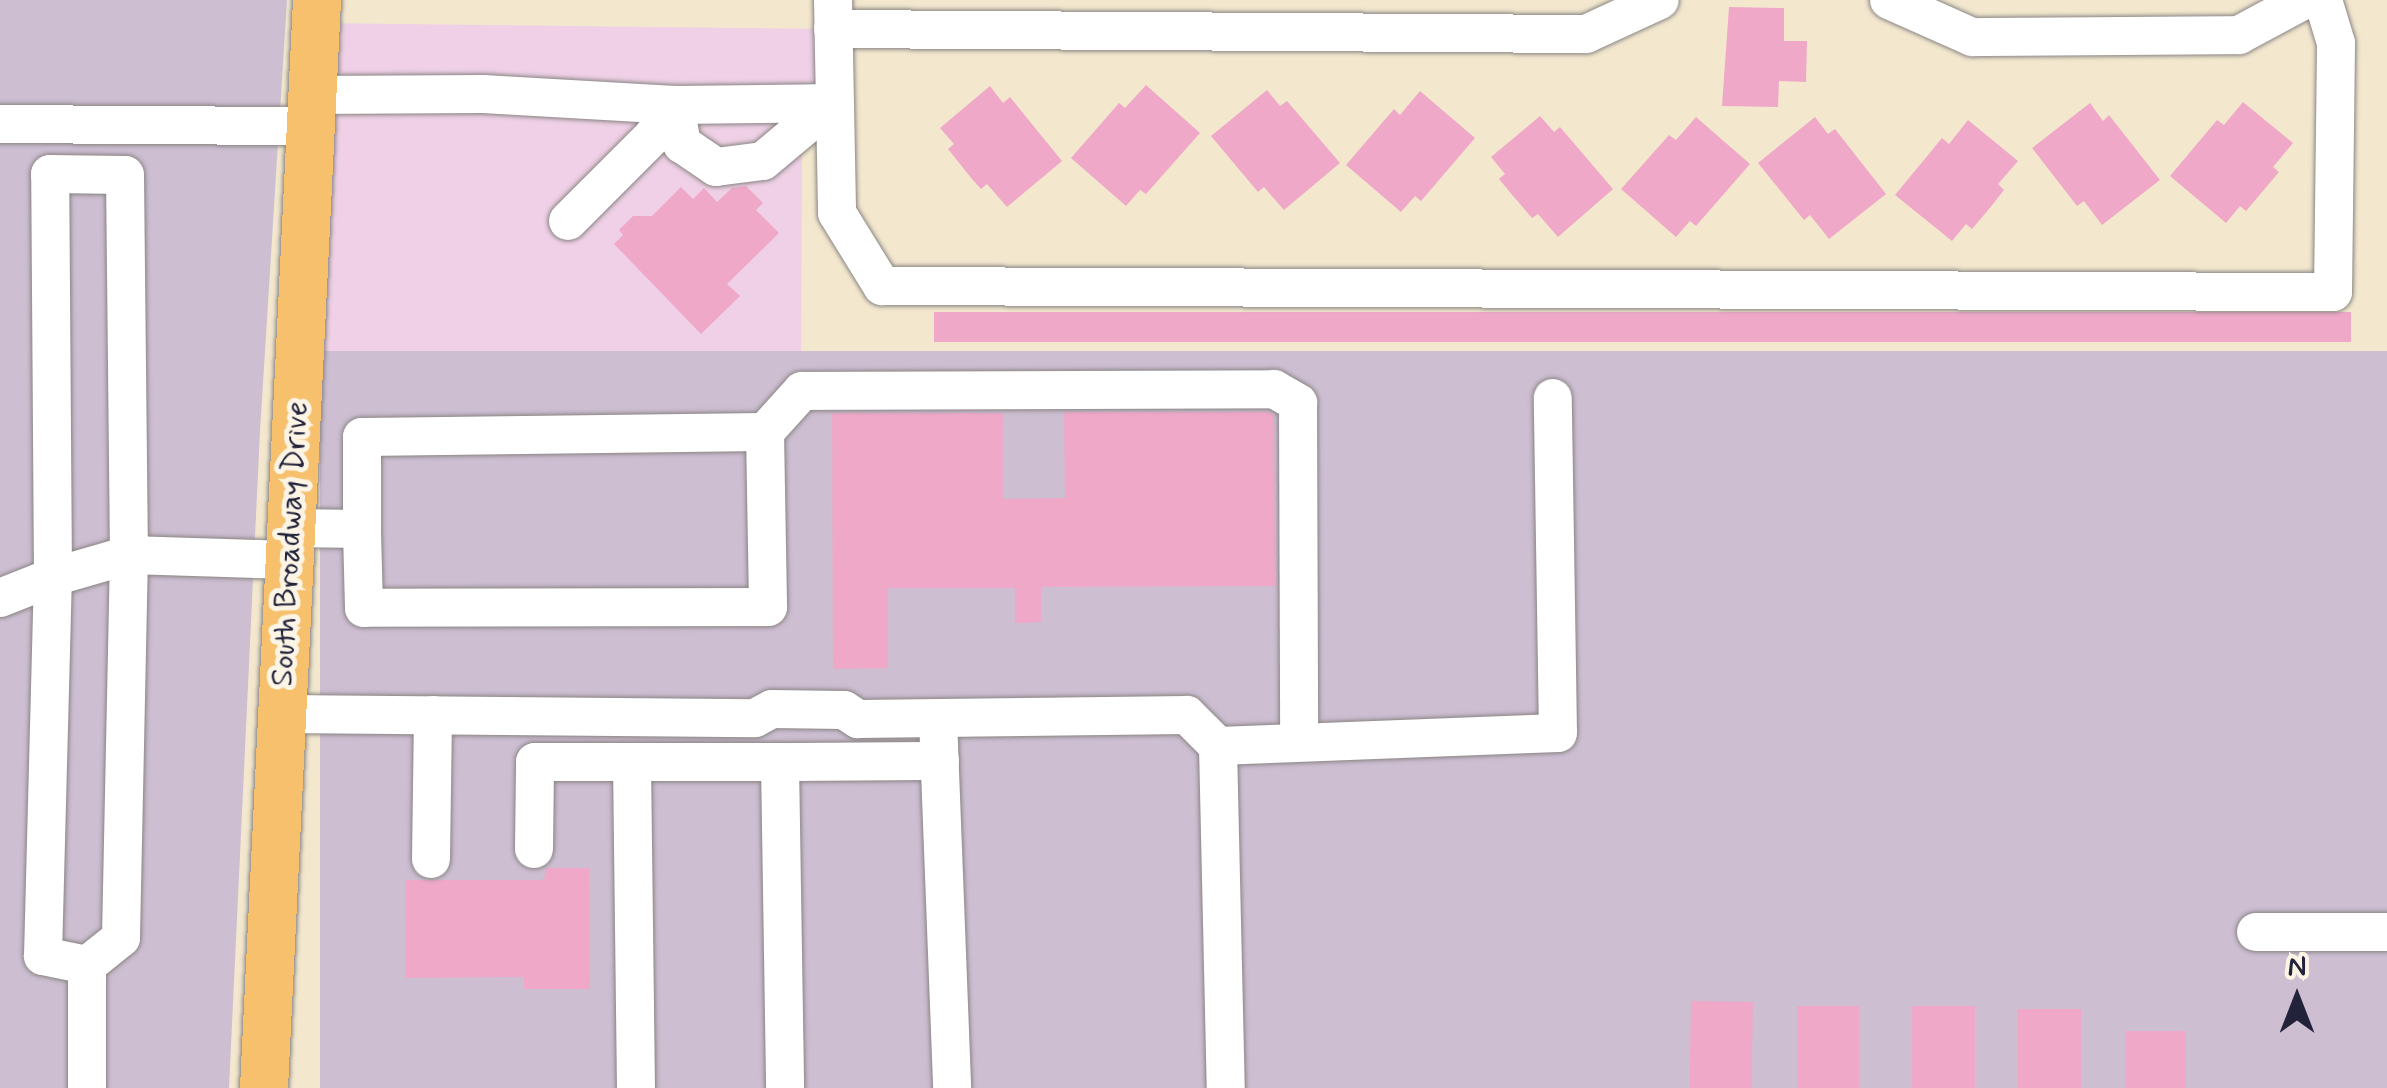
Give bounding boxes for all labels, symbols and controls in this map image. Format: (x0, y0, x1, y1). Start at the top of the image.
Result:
street label: South Broadway Drive (263, 401, 317, 687)
north arrow (2247, 948, 2347, 1048)
text: N (2288, 949, 2306, 986)

